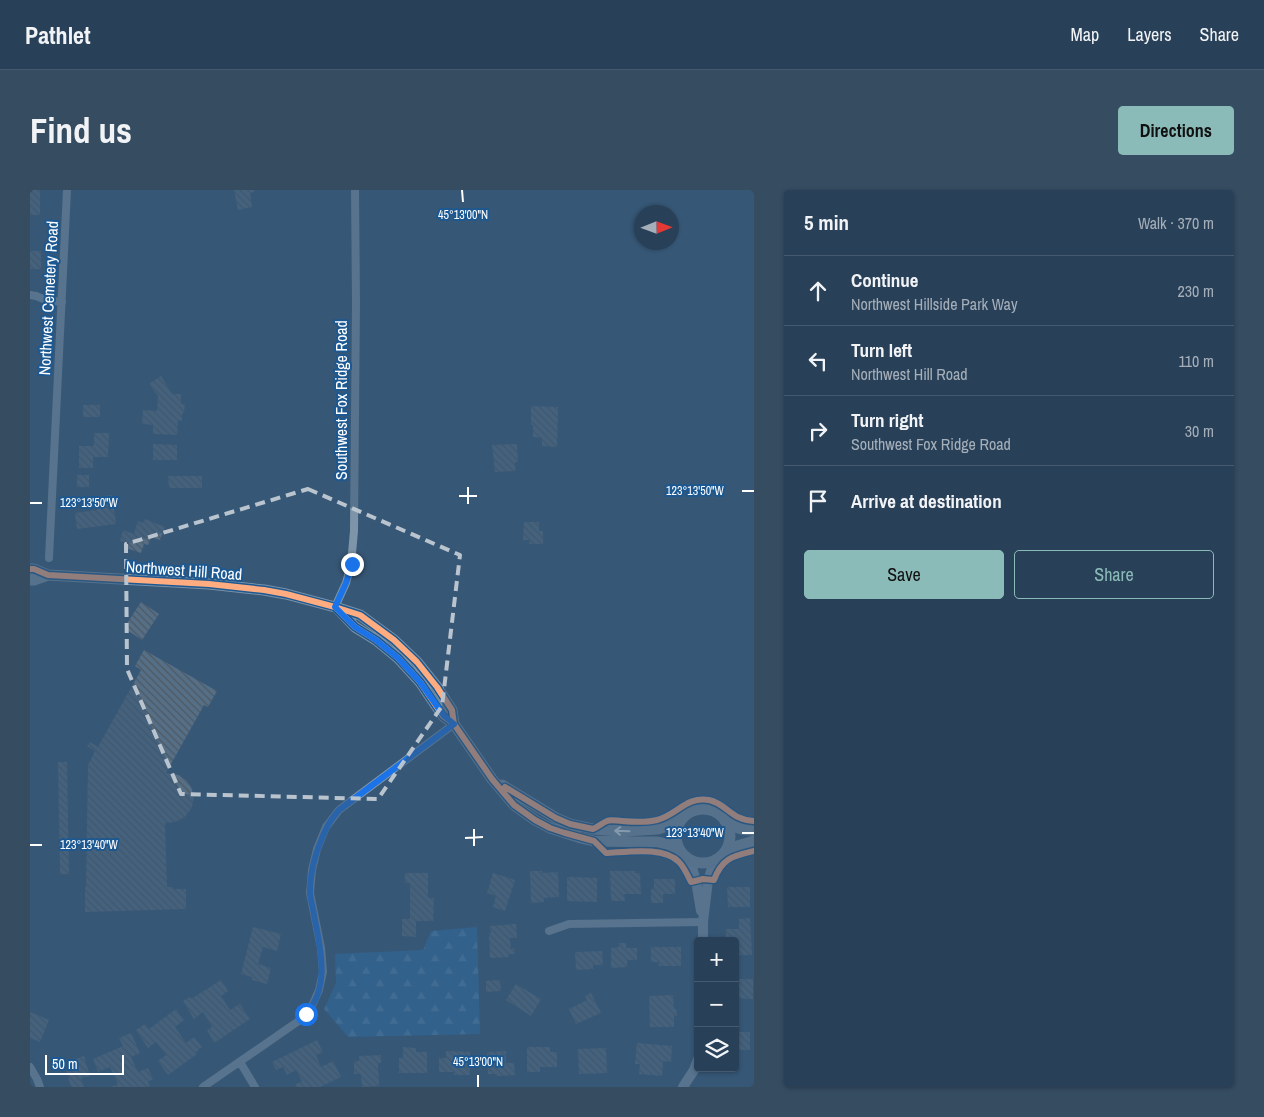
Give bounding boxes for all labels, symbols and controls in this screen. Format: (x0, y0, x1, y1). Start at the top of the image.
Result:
text: Pathlet (25, 19, 91, 51)
text: Map (1071, 22, 1099, 47)
text: Layers (1127, 22, 1172, 47)
text: Share (1200, 22, 1239, 47)
button: Directions (1118, 106, 1234, 155)
text: Find us (30, 107, 132, 154)
north arrow (634, 205, 679, 250)
text: 45°13'00"N (438, 207, 488, 223)
text: 5 min (804, 208, 849, 237)
text: Walk · 370 m (1138, 212, 1214, 234)
street label: Northwest Cemetery Road (33, 220, 63, 376)
text: Continue (851, 267, 919, 293)
icon: ahead (804, 277, 832, 305)
text: 230 m (1178, 280, 1214, 302)
text: Northwest Hillside Park Way (851, 293, 1017, 315)
street label: Southwest Fox Ridge Road (330, 320, 352, 480)
text: Turn left (851, 337, 912, 363)
icon: left (804, 347, 832, 375)
text: 110 m (1178, 350, 1214, 372)
text: Northwest Hill Road (851, 363, 968, 385)
text: Turn right (851, 407, 923, 433)
icon: right (804, 417, 832, 445)
text: 30 m (1185, 420, 1214, 442)
text: Southwest Fox Ridge Road (851, 433, 1011, 455)
text: 123°13'50"W (666, 483, 725, 499)
icon: arrive (804, 487, 832, 515)
text: Arrive at destination (851, 488, 1002, 514)
text: 123°13'50"W (60, 495, 119, 511)
button: Save (804, 550, 1004, 599)
button: Share (1014, 550, 1214, 599)
route end (341, 553, 364, 576)
street label: Northwest Hill Road (125, 555, 243, 585)
text: 123°13'40"W (666, 825, 725, 841)
one-way arrow (614, 826, 630, 835)
text: 123°13'40"W (60, 837, 119, 853)
map controls (694, 937, 739, 1072)
button: + (694, 937, 739, 982)
button: − (694, 982, 739, 1027)
route start (295, 1003, 318, 1026)
button: layers (694, 1027, 739, 1072)
scale bar (45, 1052, 124, 1075)
text: 45°13'00"N (453, 1054, 503, 1070)
text: 50 m (52, 1055, 78, 1073)

